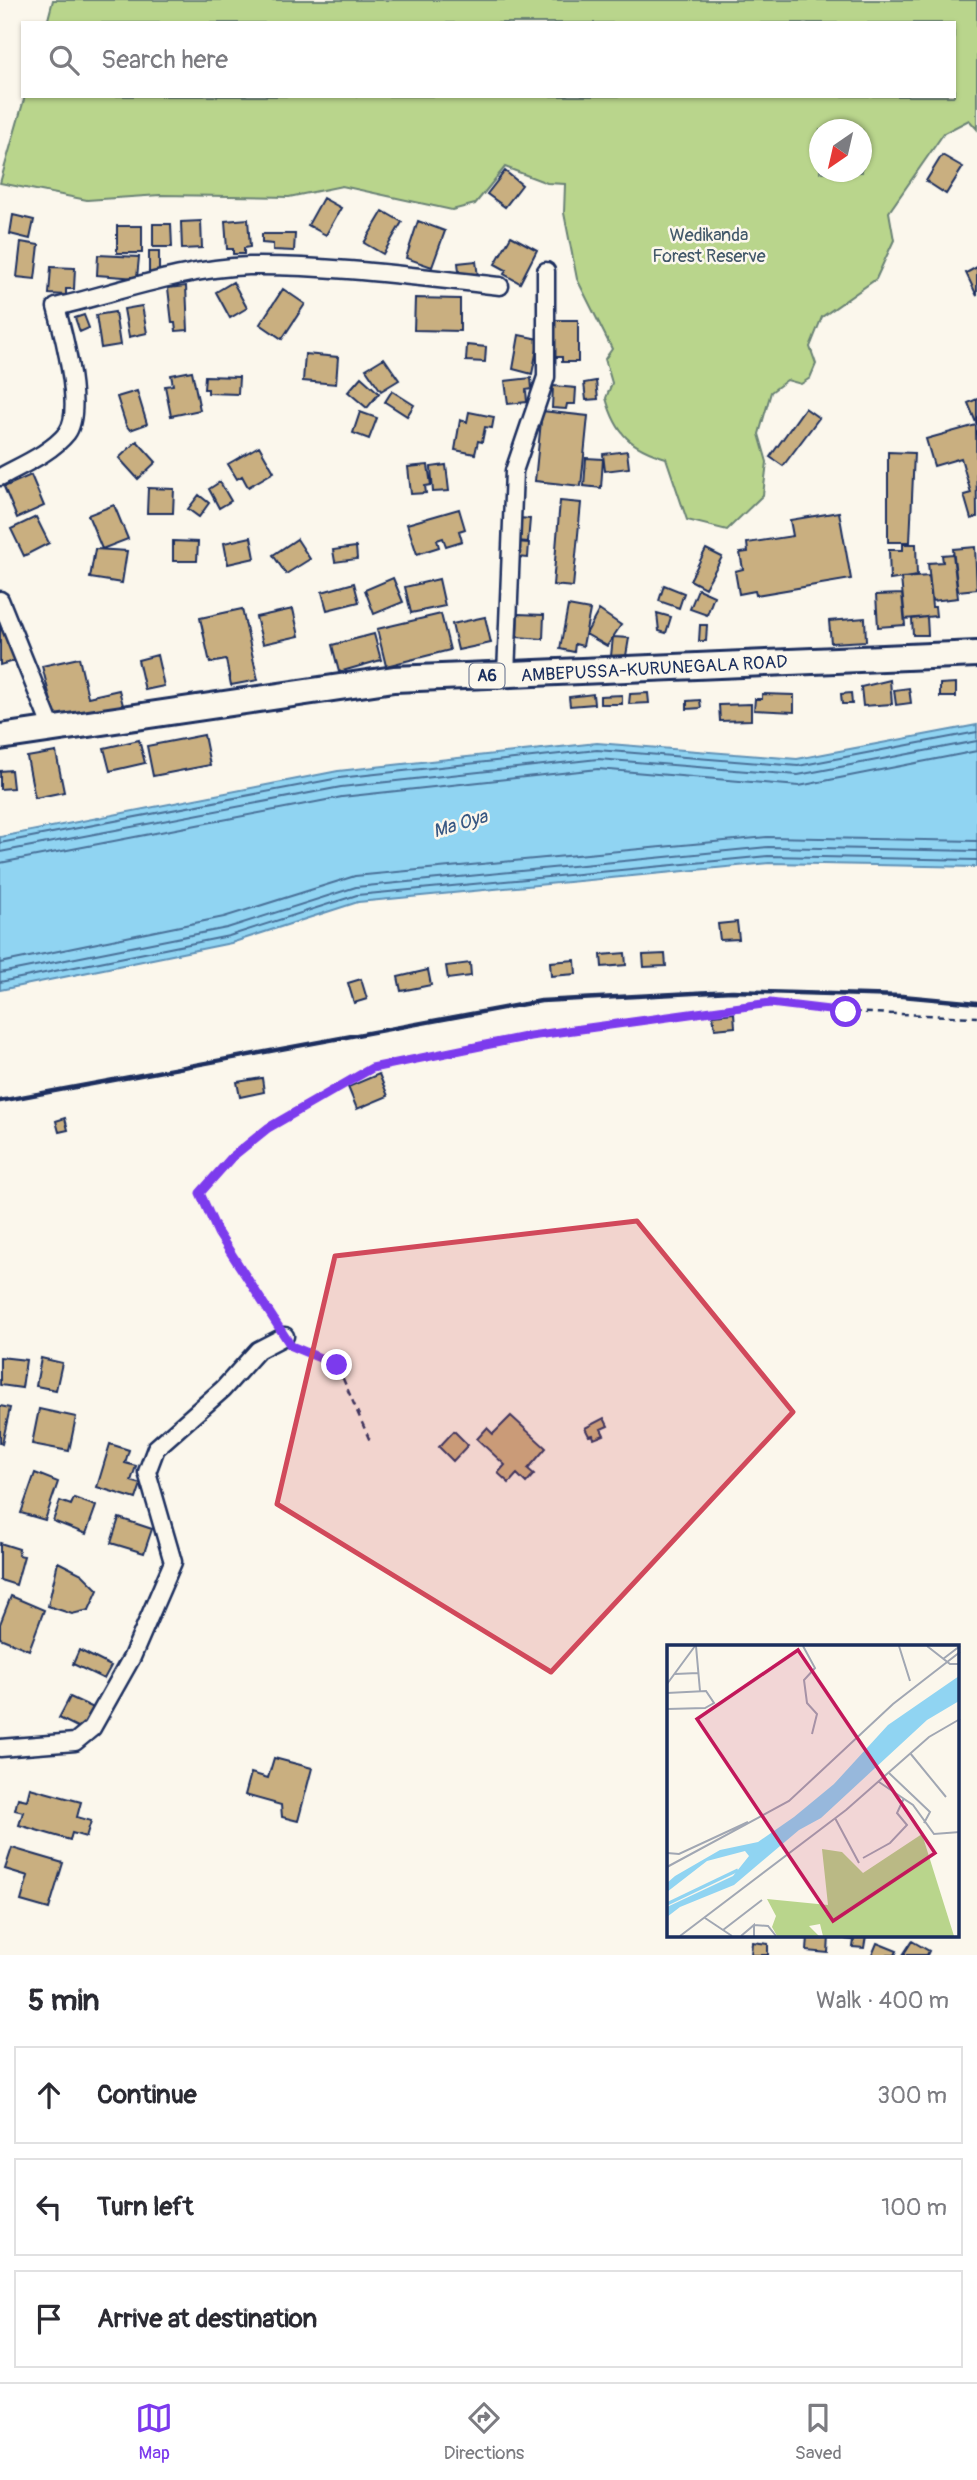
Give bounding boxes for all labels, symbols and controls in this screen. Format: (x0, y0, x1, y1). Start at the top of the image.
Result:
search box (21, 21, 956, 98)
icon: search (45, 41, 83, 79)
text: Search here (101, 44, 228, 76)
north arrow (809, 119, 872, 182)
park label: Wedikanda Forest Reserve (652, 224, 766, 268)
street label: AMBEPUSSA-KURUNEGALA ROAD (520, 651, 788, 687)
road number: A6 (470, 664, 504, 688)
water label: Ma Oya (430, 804, 491, 844)
route start (830, 996, 861, 1027)
route end (321, 1349, 352, 1380)
inset map (667, 1645, 960, 1938)
text: 5 min (28, 1982, 99, 2019)
text: Walk · 400 m (816, 1986, 949, 2015)
icon: ahead (30, 2076, 68, 2114)
text: Continue (97, 2079, 197, 2111)
text: 300 m (877, 2081, 947, 2110)
icon: left (30, 2188, 68, 2226)
text: Turn left (97, 2191, 193, 2223)
text: 100 m (881, 2193, 947, 2222)
icon: arrive (30, 2300, 68, 2338)
text: Arrive at destination (97, 2303, 317, 2335)
tab: Map (135, 2399, 173, 2465)
tab: Directions (444, 2399, 524, 2465)
tab: Saved (795, 2399, 842, 2465)

